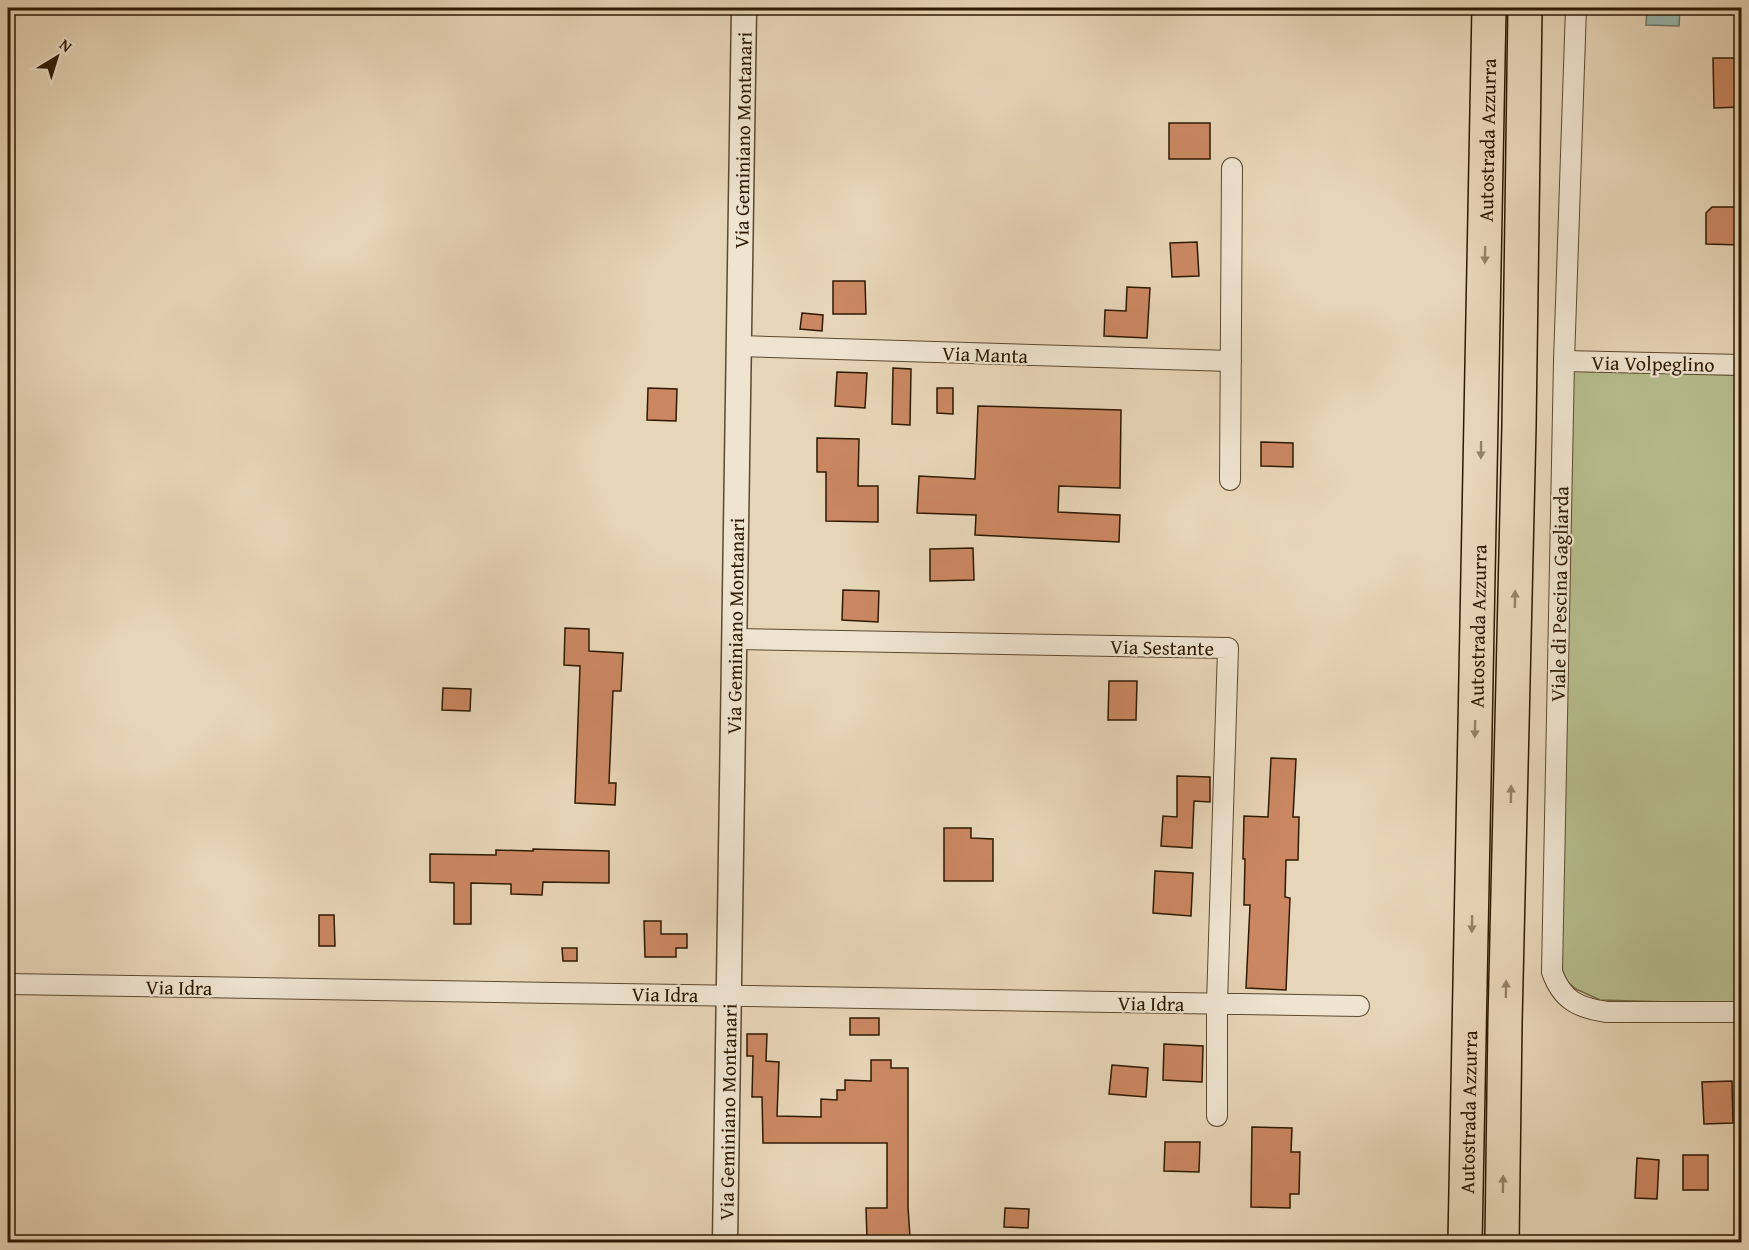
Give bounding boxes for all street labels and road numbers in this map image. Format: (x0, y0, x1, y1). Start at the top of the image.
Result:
street label: Via Geminiano Montanari (726, 31, 758, 249)
street label: Autostrada Azzurra (1470, 58, 1503, 222)
street label: Via Manta (941, 338, 1029, 370)
street label: Via Volpeglino (1591, 347, 1715, 379)
street label: Viale di Pescina Gagliarda (1543, 485, 1575, 702)
street label: Via Geminiano Montanari (718, 517, 751, 735)
street label: Autostrada Azzurra (1461, 544, 1493, 708)
street label: Via Sestante (1110, 632, 1214, 662)
street label: Via Idra (145, 972, 213, 1002)
street label: Via Idra (631, 979, 699, 1009)
street label: Via Idra (1117, 988, 1185, 1018)
street label: Via Geminiano Montanari (711, 1003, 743, 1221)
street label: Autostrada Azzurra (1451, 1029, 1484, 1194)

